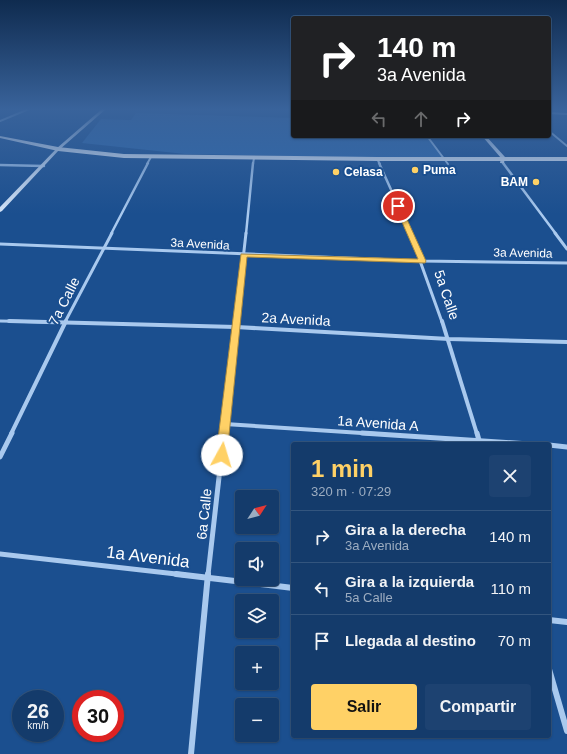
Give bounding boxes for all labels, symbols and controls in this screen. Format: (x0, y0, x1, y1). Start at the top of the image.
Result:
icon: right (311, 32, 363, 84)
text: 140 m (377, 32, 456, 63)
text: 3a Avenida (377, 65, 466, 85)
icon: left (368, 108, 390, 130)
icon: ahead (410, 108, 432, 130)
icon: right (452, 108, 474, 130)
place label: Puma (423, 163, 456, 177)
place label: Celasa (344, 165, 383, 179)
marker: Puma (410, 165, 420, 175)
marker: Celasa (331, 167, 341, 177)
place label: BAM (501, 175, 528, 189)
marker: BAM (531, 177, 541, 187)
pin (381, 189, 415, 223)
icon: arrive (387, 195, 409, 217)
street label: 3a Avenida (170, 235, 230, 253)
street label: 3a Avenida (493, 245, 553, 261)
street label: 5a Calle (431, 268, 463, 322)
street label: 7a Calle (45, 274, 83, 328)
street label: 2a Avenida (261, 309, 331, 329)
street label: 1a Avenida A (337, 412, 420, 434)
position arrow (201, 434, 243, 476)
text: 1 min (311, 455, 374, 482)
button: close (489, 455, 531, 497)
text: 320 m · 07:29 (311, 484, 391, 499)
street label: 6a Calle (193, 487, 215, 540)
north arrow (235, 490, 279, 534)
map controls (235, 490, 279, 742)
text: Gira a la derecha (345, 521, 466, 538)
icon: right (311, 526, 333, 548)
text: 140 m (489, 528, 531, 545)
text: 3a Avenida (345, 538, 409, 553)
street label: 1a Avenida (105, 542, 191, 572)
button: sound (235, 542, 279, 586)
text: Gira a la izquierda (345, 573, 474, 590)
icon: left (311, 578, 333, 600)
text: 110 m (490, 580, 531, 597)
text: 5a Calle (345, 590, 393, 605)
button: layers (235, 594, 279, 638)
icon: arrive (311, 630, 333, 652)
text: Llegada al destino (345, 632, 476, 649)
text: 70 m (498, 632, 531, 649)
button: + (235, 646, 279, 690)
button: Salir (311, 684, 417, 730)
button: Compartir (425, 684, 531, 730)
speed limit sign: 30 (72, 690, 124, 742)
button: − (235, 698, 279, 742)
text: 26 (27, 700, 49, 722)
text: km/h (27, 720, 49, 731)

